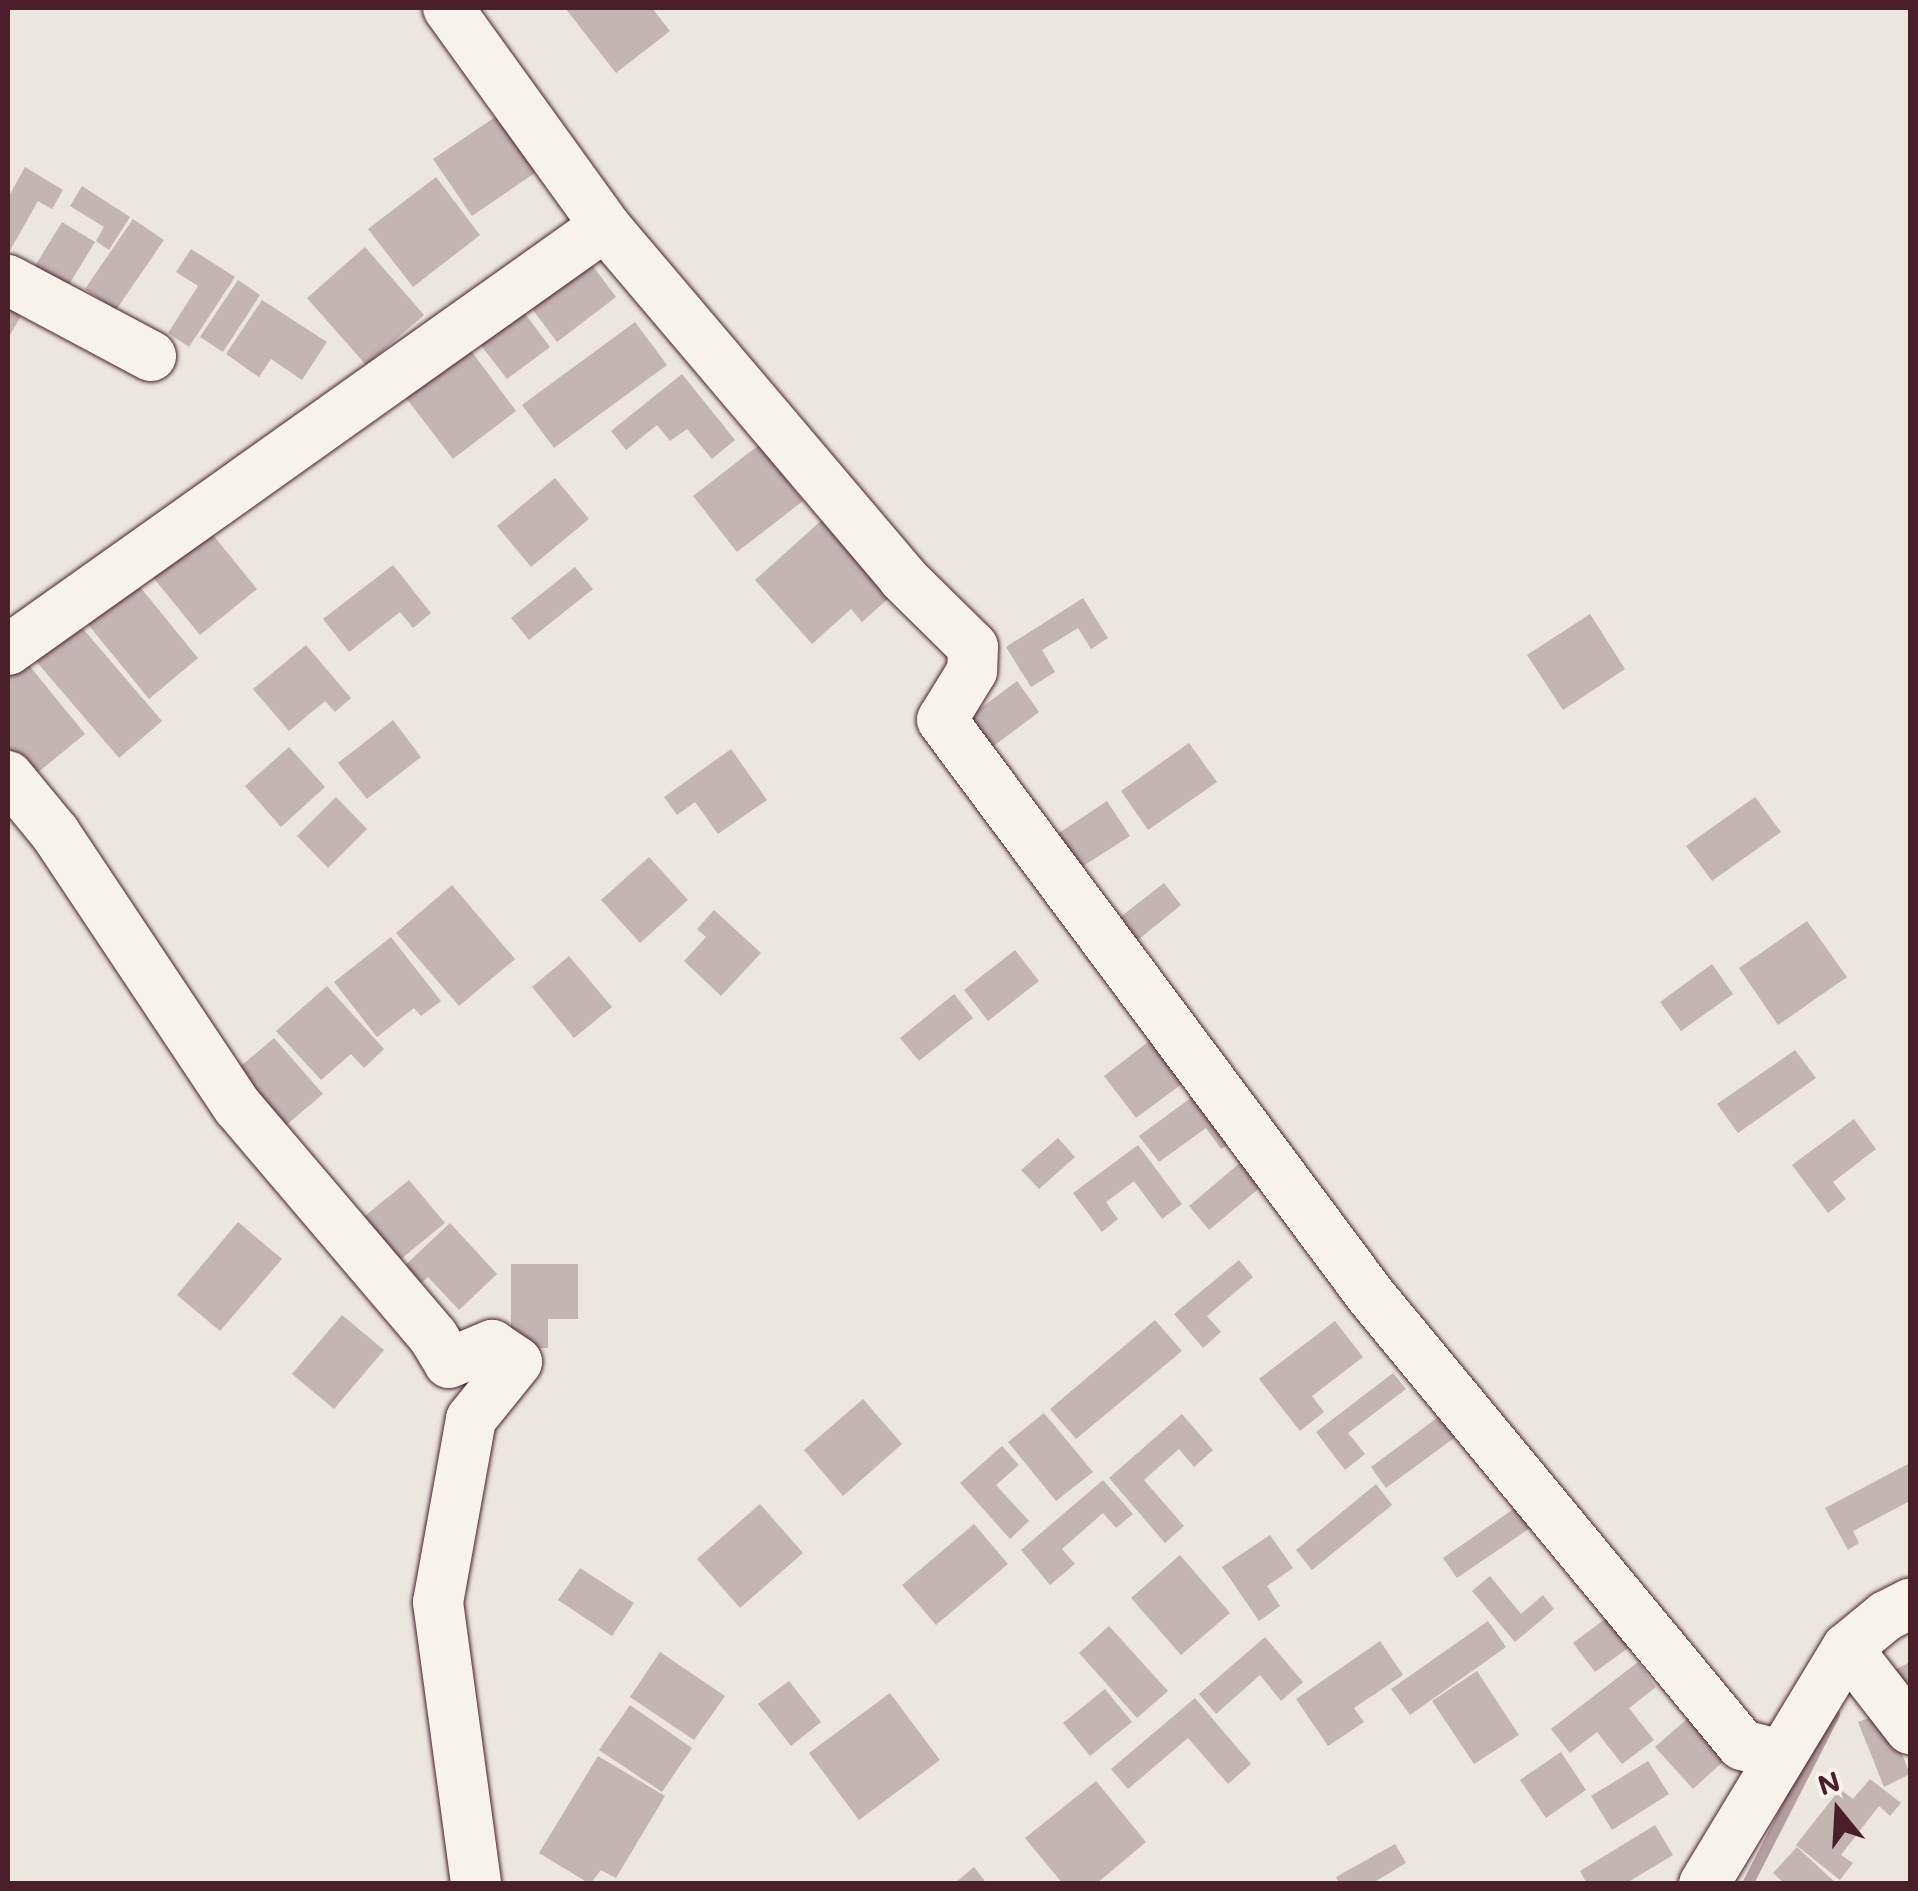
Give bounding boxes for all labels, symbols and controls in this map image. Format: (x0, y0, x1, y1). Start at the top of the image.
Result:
north arrow (1788, 1761, 1888, 1861)
text: N (1813, 1762, 1844, 1803)

